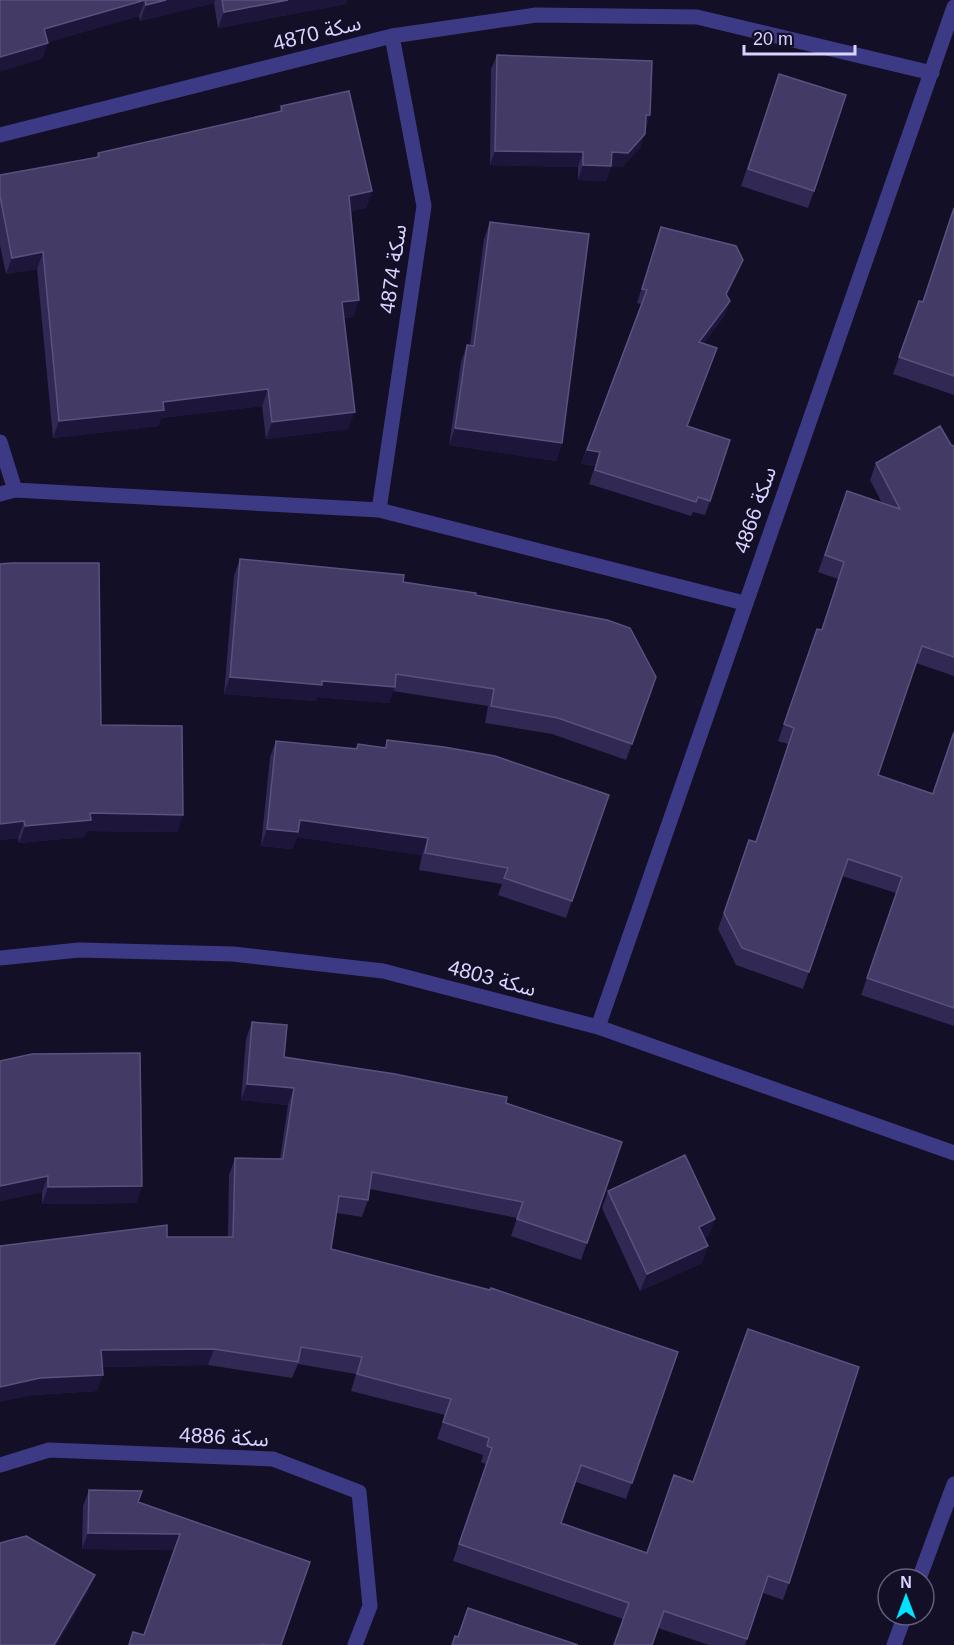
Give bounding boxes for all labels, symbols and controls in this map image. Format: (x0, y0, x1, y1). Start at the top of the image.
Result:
street label: سكة 4870 (270, 10, 363, 55)
scale bar (744, 18, 855, 56)
text: 20 m (753, 29, 793, 49)
street label: سكة 4874 (375, 223, 410, 315)
street label: سكة 4866 (729, 464, 780, 556)
street label: سكة 4803 (446, 955, 539, 1000)
street label: سكة 4886 (179, 1423, 270, 1450)
north arrow (876, 1567, 936, 1627)
text: N (900, 1574, 912, 1591)

